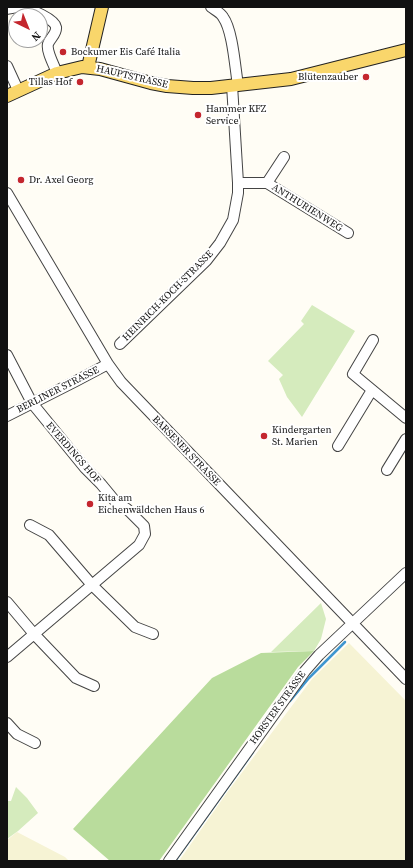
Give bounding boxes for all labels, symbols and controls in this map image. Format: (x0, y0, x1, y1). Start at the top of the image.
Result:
north arrow (8, 8, 48, 48)
text: N (28, 28, 44, 45)
place label: Bockumer Eis Café Italia (71, 46, 180, 58)
marker: Bockumer Eis Café Italia (58, 47, 68, 57)
street label: HAUPTSTRASSE (95, 63, 169, 91)
place label: Blütenzauber (298, 71, 358, 83)
marker: Blütenzauber (361, 72, 371, 82)
place label: Tillas Hof (29, 76, 72, 88)
marker: Tillas Hof (75, 77, 85, 87)
place label: Hammer KFZ Service (206, 103, 266, 126)
marker: Hammer KFZ Service (193, 110, 203, 120)
place label: Dr. Axel Georg (29, 174, 93, 186)
marker: Dr. Axel Georg (16, 175, 26, 185)
street label: ANTHURIENWEG (269, 181, 345, 235)
street label: HEINRICH-KOCH-STRASSE (120, 248, 216, 344)
street label: BERLINER STRASSE (15, 364, 101, 416)
street label: BARSENER STRASSE (150, 414, 222, 488)
street label: EVERDINGS HOF (43, 420, 103, 486)
place label: Kindergarten St. Marien (272, 424, 331, 448)
marker: Kindergarten St. Marien (259, 431, 269, 441)
place label: Kita am Eichenwäldchen Haus 6 (98, 492, 204, 516)
marker: Kita am Eichenwäldchen Haus 6 (85, 499, 95, 509)
street label: HORSTER STRASSE (247, 669, 309, 747)

